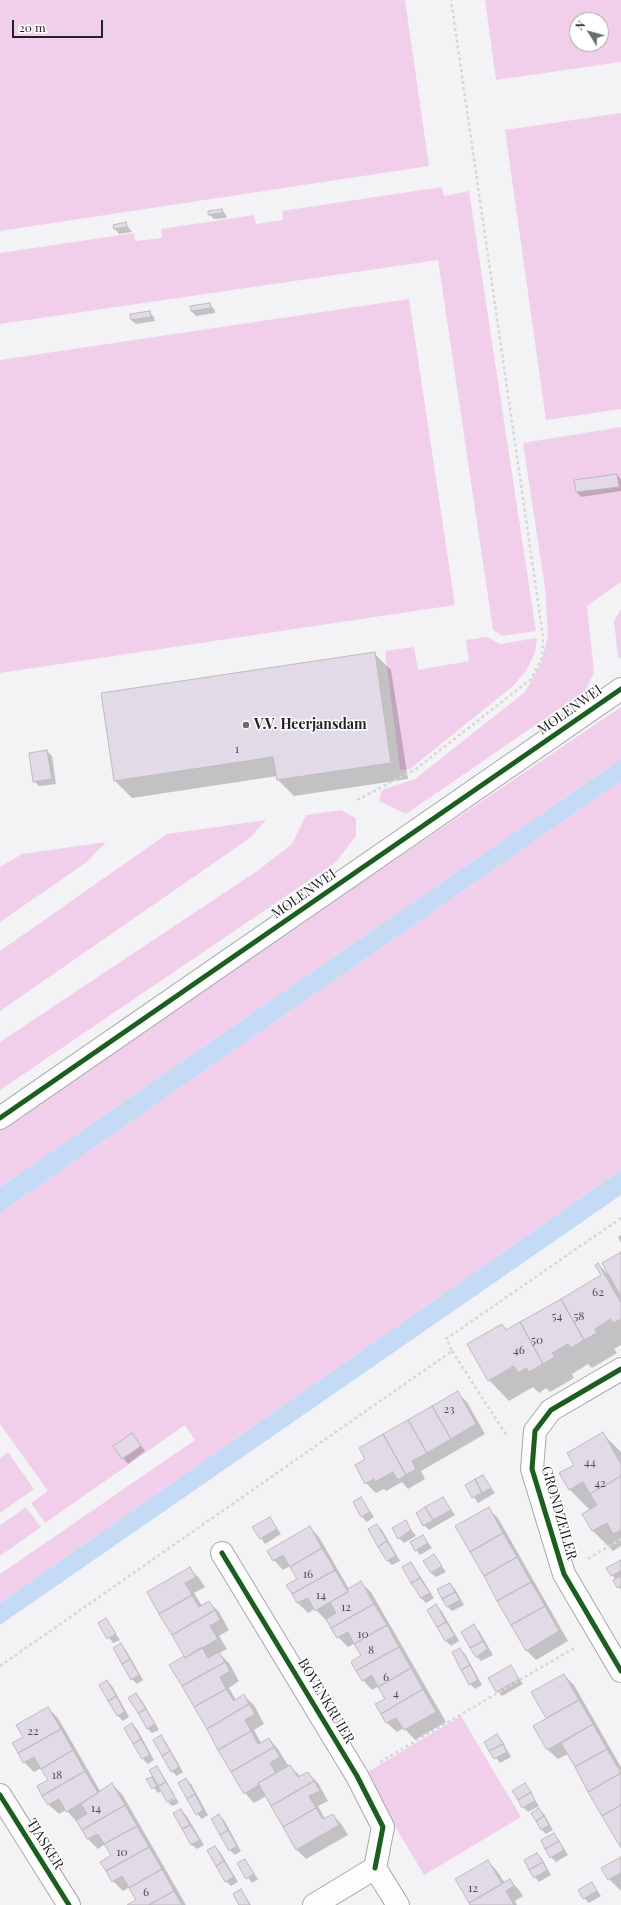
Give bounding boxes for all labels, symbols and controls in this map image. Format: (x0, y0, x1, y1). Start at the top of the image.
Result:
scale bar (14, 12, 105, 38)
north arrow (569, 12, 609, 52)
text: N (571, 17, 588, 33)
text: 20 m (19, 19, 46, 35)
street label: MOLENWEI (534, 682, 606, 738)
place label: V.V. Heerjansdam (254, 717, 367, 733)
marker: V.V. Heerjansdam (241, 720, 251, 730)
house number: 1 (235, 742, 239, 756)
street label: MOLENWEI (268, 866, 340, 922)
house number: 62 (592, 1285, 604, 1299)
house number: 54 (552, 1309, 562, 1323)
house number: 58 (573, 1309, 585, 1323)
house number: 50 (531, 1333, 543, 1347)
house number: 46 (513, 1343, 525, 1357)
house number: 23 (443, 1402, 455, 1416)
house number: 44 (584, 1455, 596, 1469)
street label: GRONDZEILER (538, 1464, 580, 1562)
house number: 42 (594, 1476, 606, 1490)
house number: 16 (303, 1567, 313, 1581)
house number: 14 (316, 1588, 326, 1602)
house number: 12 (341, 1600, 351, 1614)
house number: 10 (357, 1627, 369, 1641)
house number: 8 (368, 1643, 374, 1657)
street label: BOVENKRUIER (294, 1655, 358, 1747)
house number: 6 (383, 1670, 389, 1684)
house number: 4 (393, 1686, 399, 1700)
house number: 22 (27, 1724, 39, 1738)
house number: 18 (52, 1768, 62, 1782)
house number: 14 (91, 1801, 101, 1815)
street label: TJASKER (23, 1816, 67, 1872)
house number: 10 (116, 1845, 128, 1859)
house number: 12 (468, 1881, 478, 1895)
house number: 6 (143, 1885, 149, 1899)

